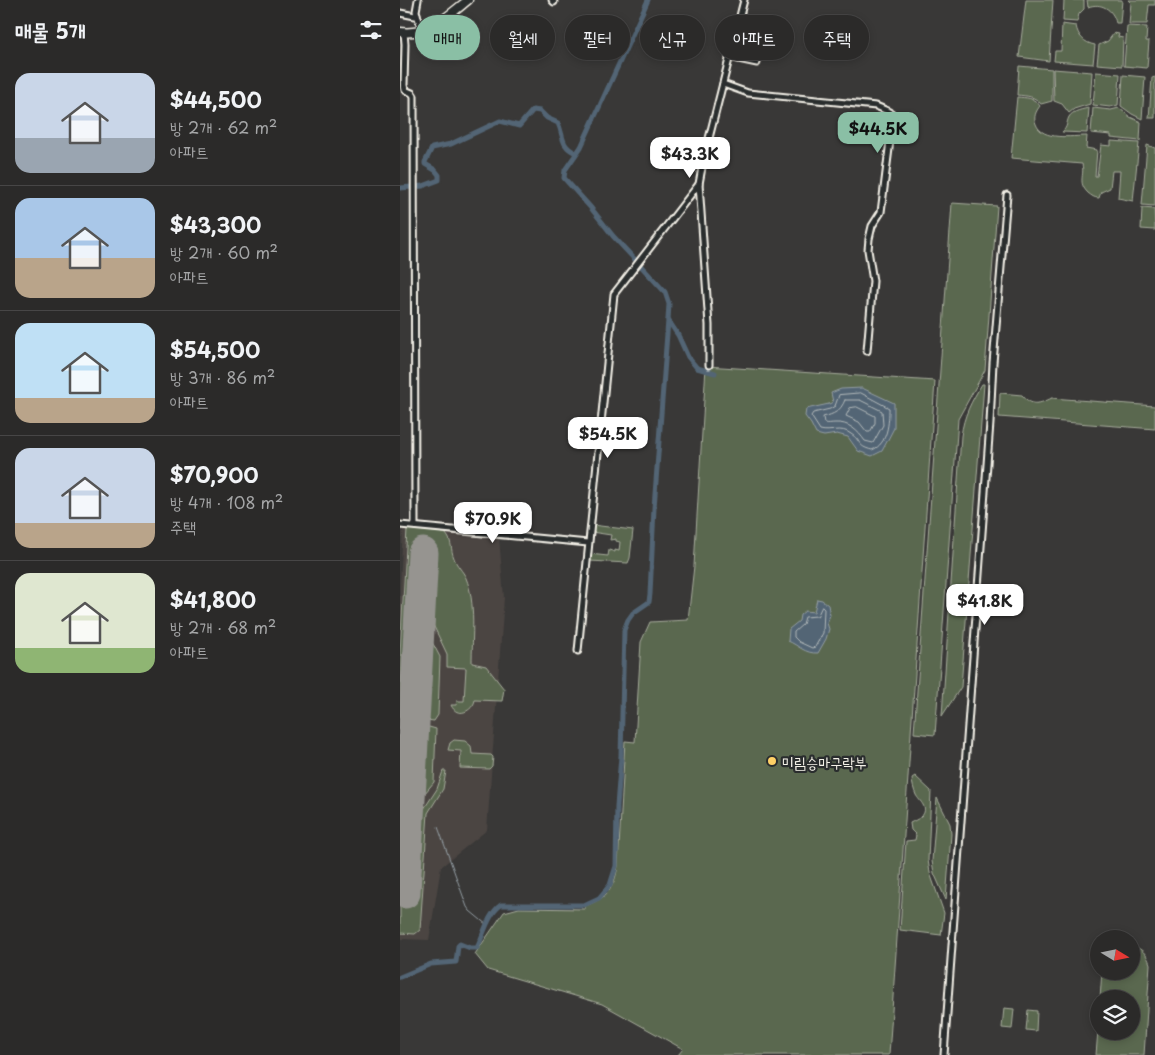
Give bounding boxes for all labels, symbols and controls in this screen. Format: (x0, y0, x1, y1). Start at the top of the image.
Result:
text: 매물 5개 (15, 14, 86, 46)
chip: 매매 (415, 15, 480, 60)
chip: 월세 (490, 15, 555, 60)
chip: 필터 (565, 15, 630, 60)
chip: 신규 (640, 15, 705, 60)
chip: 아파트 (715, 15, 794, 60)
chip: 주택 (804, 15, 869, 60)
icon: filters (357, 16, 385, 44)
text: $44,500 (170, 83, 262, 115)
icon: home (55, 93, 115, 153)
pin: $44.5K (837, 112, 919, 154)
text: 방 2개 · 62 m² (170, 115, 277, 139)
text: $44.5K (849, 116, 907, 140)
pin: $43.3K (649, 136, 731, 179)
text: 아파트 (170, 139, 209, 163)
text: $43.3K (661, 141, 719, 165)
text: $43,300 (170, 208, 261, 240)
icon: home (55, 218, 115, 278)
text: 방 2개 · 60 m² (170, 240, 278, 264)
text: 아파트 (170, 264, 209, 288)
text: $54,500 (170, 333, 260, 365)
icon: home (55, 343, 115, 403)
text: 방 3개 · 86 m² (170, 365, 275, 389)
text: 아파트 (170, 389, 209, 413)
pin: $54.5K (567, 416, 649, 459)
text: $54.5K (579, 421, 637, 445)
text: $70,900 (170, 458, 259, 490)
icon: home (55, 468, 115, 528)
text: 방 4개 · 108 m² (170, 490, 283, 514)
pin: $70.9K (452, 502, 534, 544)
text: $70.9K (465, 506, 521, 530)
text: 주택 (170, 514, 196, 538)
text: $41,800 (170, 583, 256, 615)
pin: $41.8K (944, 584, 1026, 626)
text: $41.8K (957, 588, 1013, 612)
icon: home (55, 593, 115, 653)
text: 방 2개 · 68 m² (170, 615, 276, 639)
text: 아파트 (170, 639, 209, 663)
place label: 미림승마구락부 (782, 750, 867, 773)
marker: 미림승마구락부 (766, 755, 778, 767)
north arrow (1090, 930, 1140, 980)
map controls (1090, 930, 1140, 1040)
button: layers (1090, 990, 1140, 1040)

